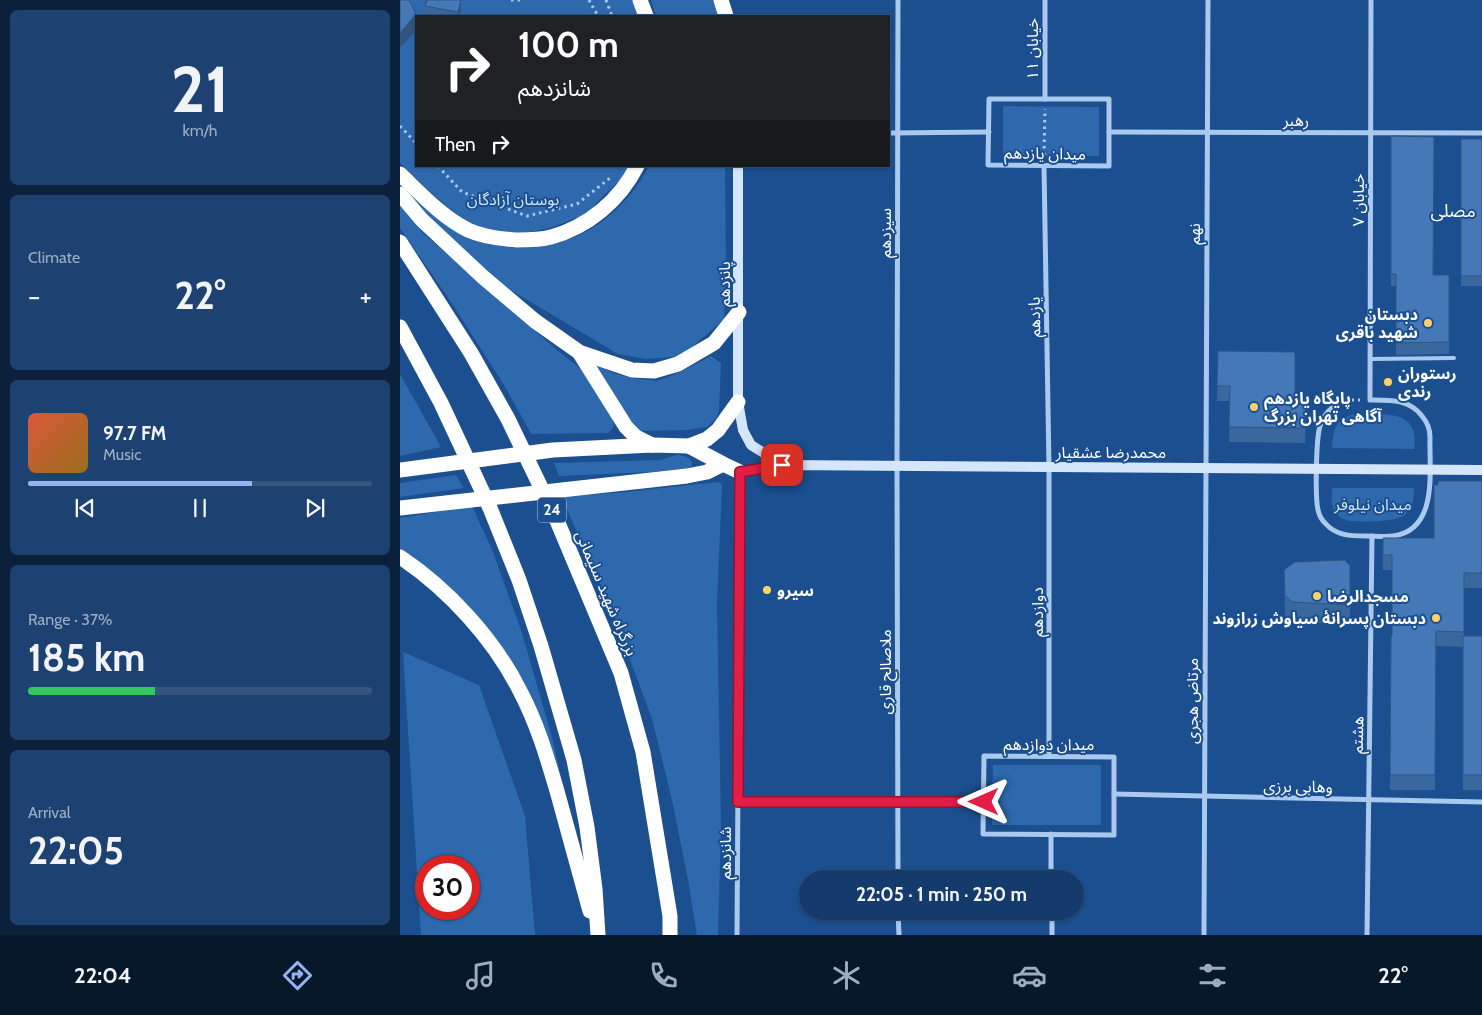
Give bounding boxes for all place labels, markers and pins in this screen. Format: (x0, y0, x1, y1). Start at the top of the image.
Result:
place label: دبستان شهید باقری (1336, 305, 1418, 342)
marker: دبستان شهید باقری (1422, 317, 1434, 329)
place label: رستوران رندی (1398, 364, 1457, 401)
marker: رستوران رندی (1382, 376, 1394, 388)
place label: پایگاه یازدهم آگاهی تهران بزرگ (1264, 389, 1382, 426)
marker: پایگاه یازدهم آگاهی تهران بزرگ (1248, 401, 1260, 413)
pin (761, 444, 803, 486)
place label: سیرو (777, 581, 814, 600)
marker: سیرو (761, 584, 773, 596)
place label: مسجدالرضا (1327, 587, 1409, 606)
marker: مسجدالرضا (1311, 590, 1323, 602)
place label: دبستان پسرانهٔ سیاوش زرازوند (1212, 609, 1426, 629)
marker: دبستان پسرانهٔ سیاوش زرازوند (1430, 612, 1442, 624)

